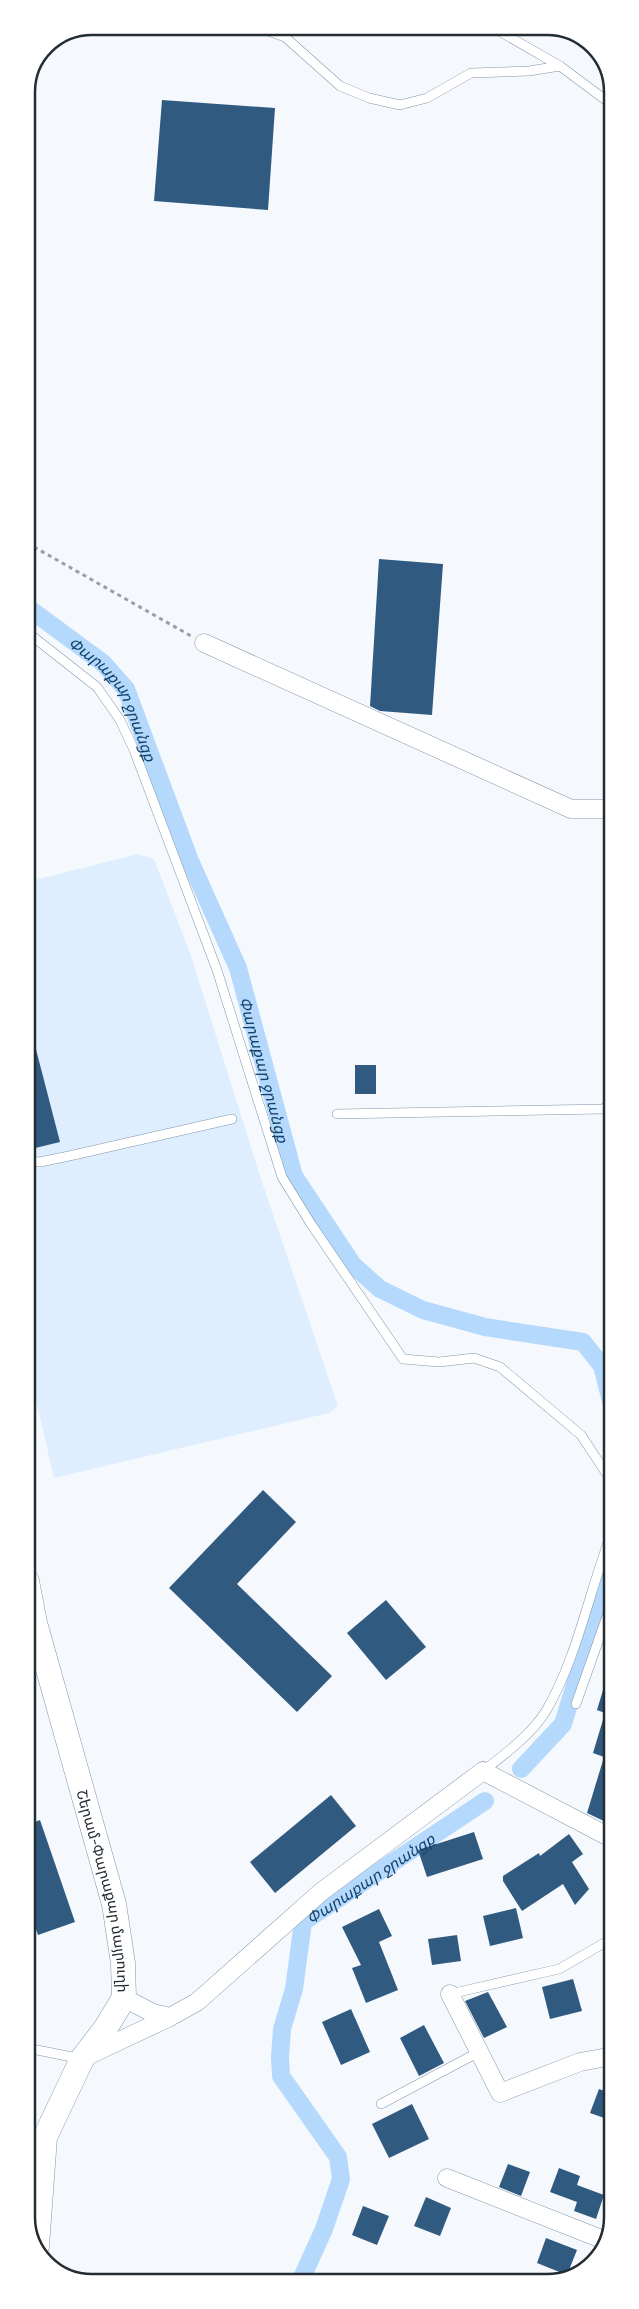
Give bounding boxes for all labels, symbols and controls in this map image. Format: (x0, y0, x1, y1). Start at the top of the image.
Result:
water label: Փարաքար ջրանցք (66, 632, 162, 765)
water label: Փարաքար ջրանցք (237, 995, 294, 1146)
street label: Շերամ-Փարաքար մայրուղի (73, 1787, 133, 1993)
water label: Փարաքար ջրանցք (302, 1827, 439, 1927)

